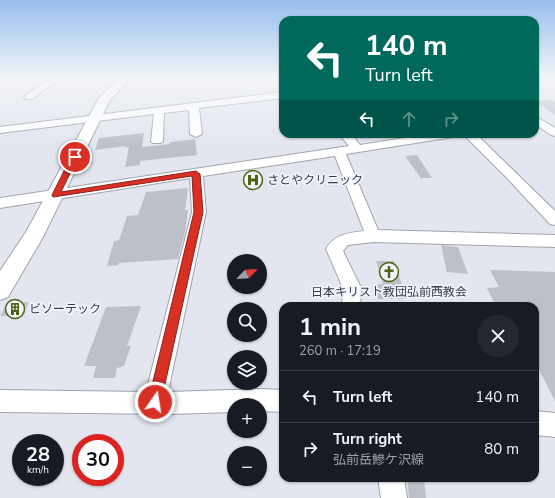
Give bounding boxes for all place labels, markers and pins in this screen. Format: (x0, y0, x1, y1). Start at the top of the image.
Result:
pin (58, 140, 92, 174)
hospital icon: さとやクリニック (242, 169, 264, 191)
place label: さとやクリニック (267, 172, 363, 188)
church icon: 日本キリスト教団弘前西教会 (378, 261, 400, 283)
place label: 日本キリスト教団弘前西教会 (311, 284, 467, 300)
building icon: ビソーテック (4, 298, 26, 320)
place label: ビソーテック (29, 301, 101, 317)

